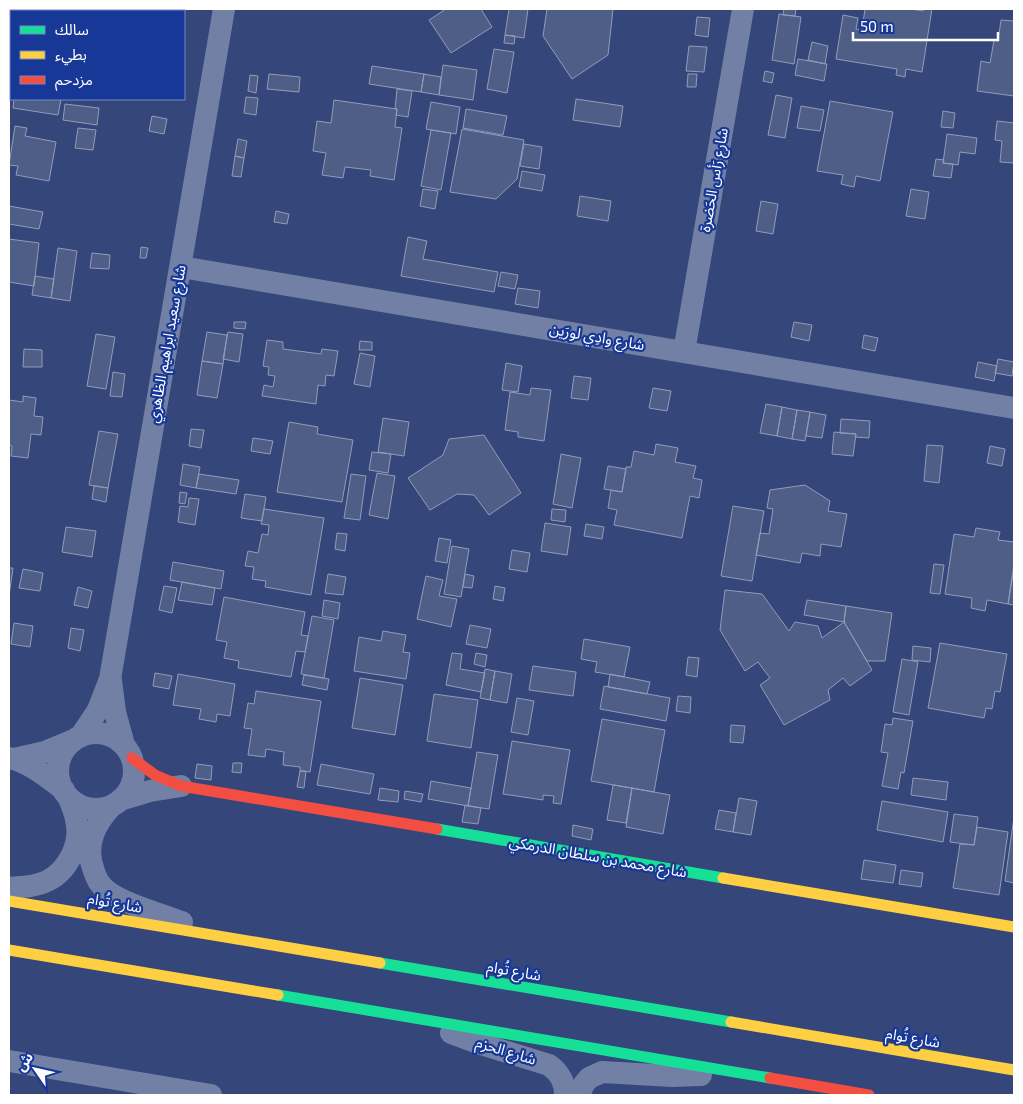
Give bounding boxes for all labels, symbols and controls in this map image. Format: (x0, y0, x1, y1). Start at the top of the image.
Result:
legend (10, 10, 185, 100)
scale bar (853, 10, 998, 42)
text: 50 m (860, 17, 894, 35)
text: سالك (55, 20, 89, 38)
text: بطيء (55, 45, 87, 66)
text: مزدحم (55, 70, 93, 91)
street label: شارع رَأس الحَضرة (695, 126, 735, 234)
street label: شارع سعيد ابراهيم الظاهري (143, 263, 193, 425)
street label: شارع وادِي لورَين (548, 319, 646, 357)
street label: شارع محمد بن سلطان الدرمكي (507, 832, 689, 884)
street label: شارع تُوام (86, 888, 144, 920)
street label: شارع تُوام (485, 956, 543, 988)
street label: شارع تُوام (884, 1023, 942, 1055)
street label: شارع الحزم (473, 1032, 539, 1072)
north arrow (10, 1044, 60, 1094)
text: ش (11, 1049, 36, 1074)

